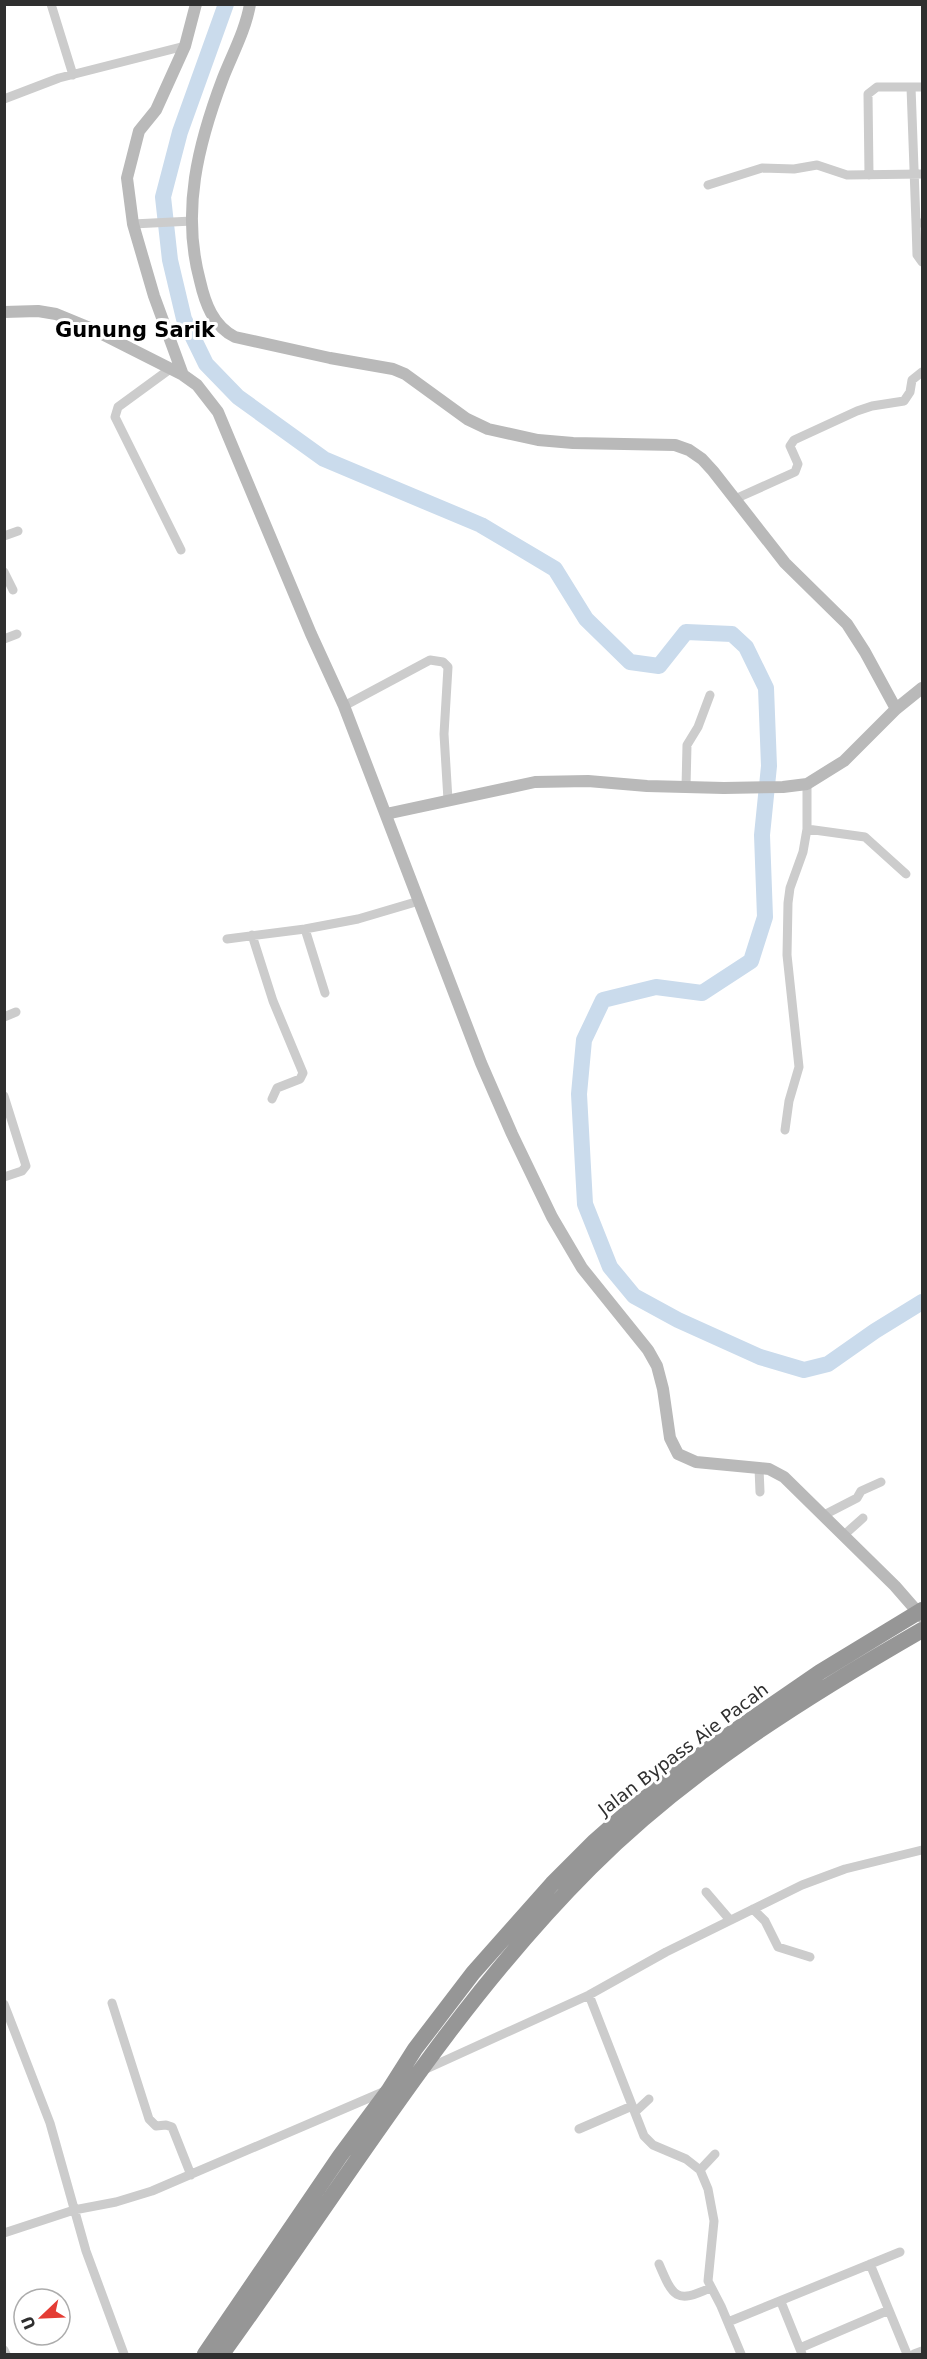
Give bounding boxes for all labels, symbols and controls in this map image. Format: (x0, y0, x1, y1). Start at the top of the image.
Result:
district label: Gunung Sarik (55, 318, 216, 342)
street label: Jalan Bypass Aie Pacah (593, 1678, 772, 1820)
north arrow (12, 2287, 72, 2347)
text: U (17, 2313, 40, 2332)

